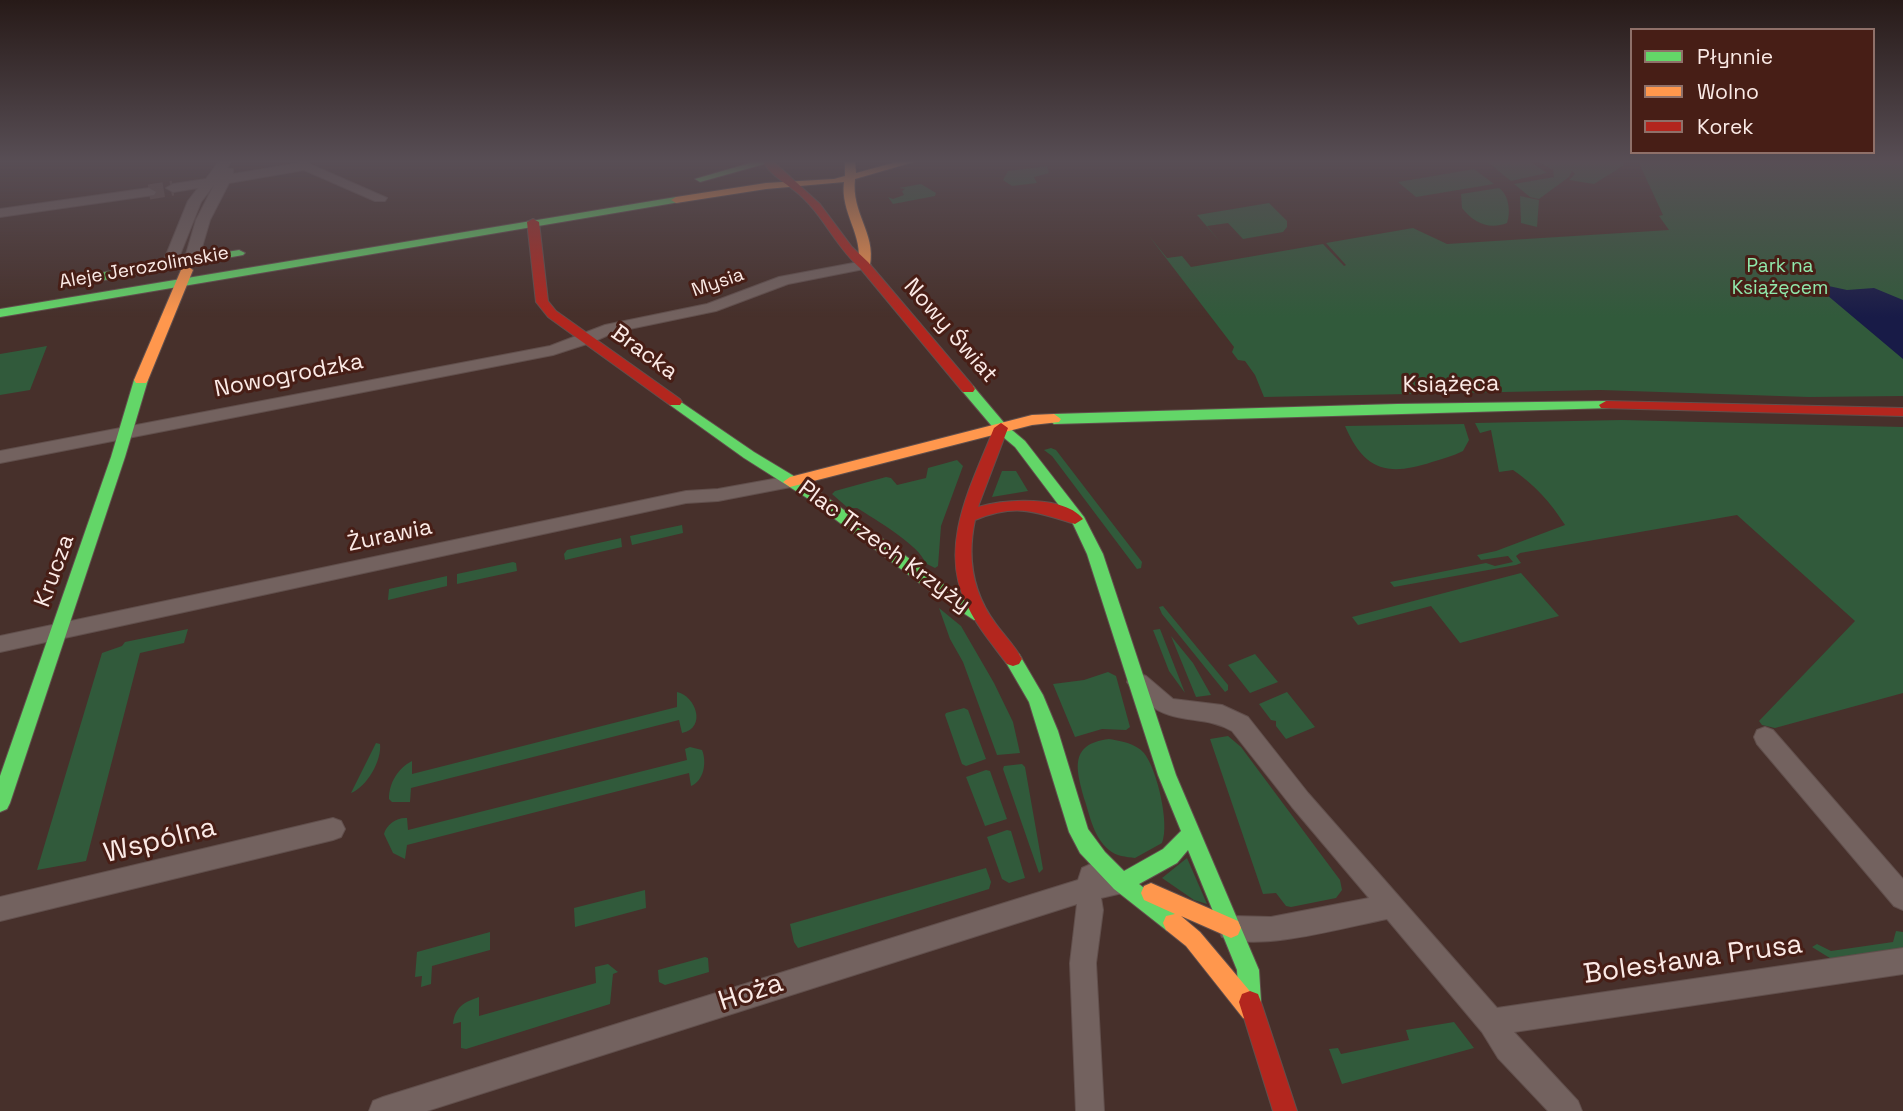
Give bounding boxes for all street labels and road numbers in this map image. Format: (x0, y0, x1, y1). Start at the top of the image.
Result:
street label: Aleje Jerozolimskie (57, 242, 231, 294)
street label: Mysia (689, 263, 747, 303)
street label: Nowy Świat (897, 273, 1003, 389)
street label: Bracka (605, 320, 683, 386)
street label: Nowogrodzka (212, 348, 366, 404)
street label: Książęca (1402, 370, 1500, 400)
street label: Plac Trzech Krzyży (792, 475, 976, 619)
street label: Żurawia (345, 514, 435, 558)
street label: Krucza (29, 531, 81, 611)
street label: Wspólna (100, 811, 220, 871)
street label: Bolesława Prusa (1581, 928, 1805, 992)
street label: Hoża (715, 967, 787, 1019)

